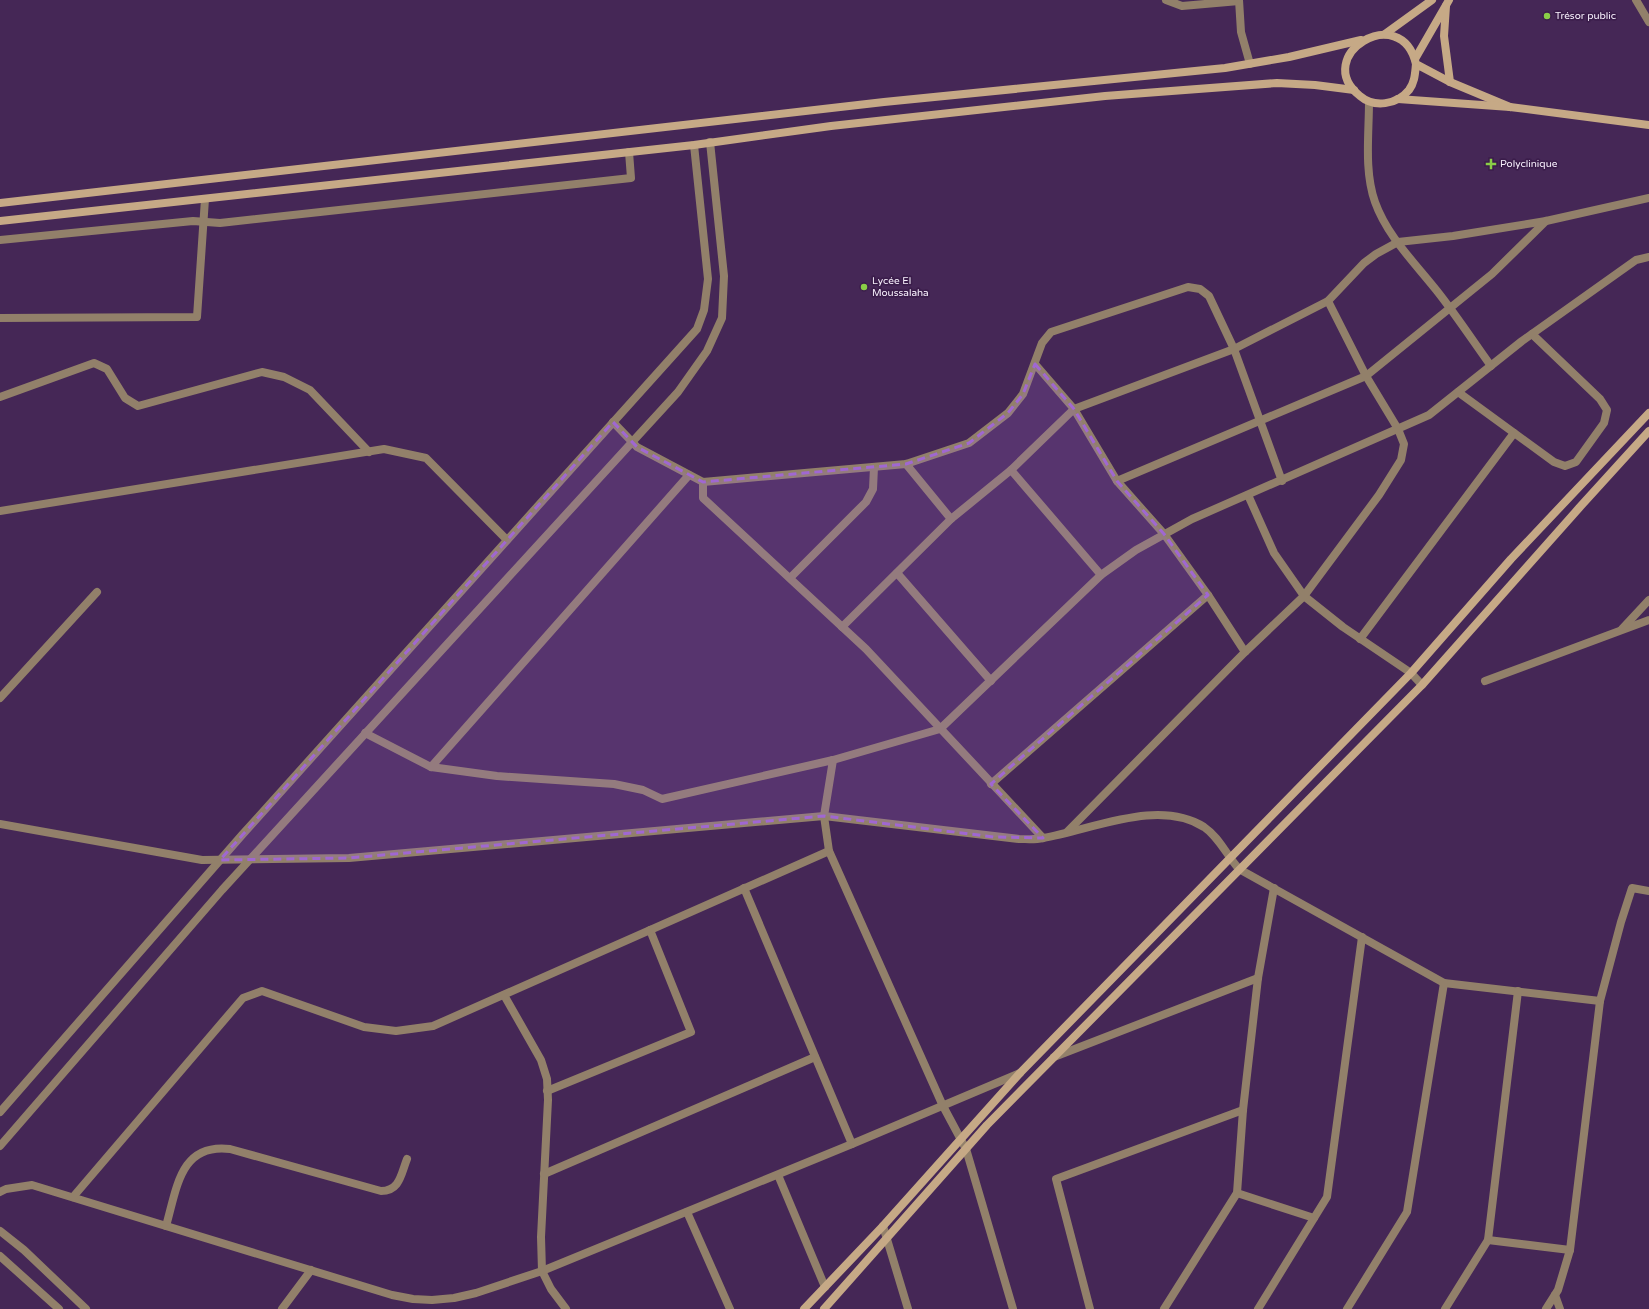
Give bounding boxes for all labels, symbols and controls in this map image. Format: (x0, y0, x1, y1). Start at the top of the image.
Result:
place label: Trésor public (1555, 10, 1616, 22)
marker: Trésor public (1542, 11, 1552, 21)
marker: Polyclinique (1485, 158, 1497, 170)
place label: Polyclinique (1500, 158, 1558, 170)
place label: Lycée El Moussalaha (872, 275, 929, 299)
marker: Lycée El Moussalaha (859, 282, 869, 292)

